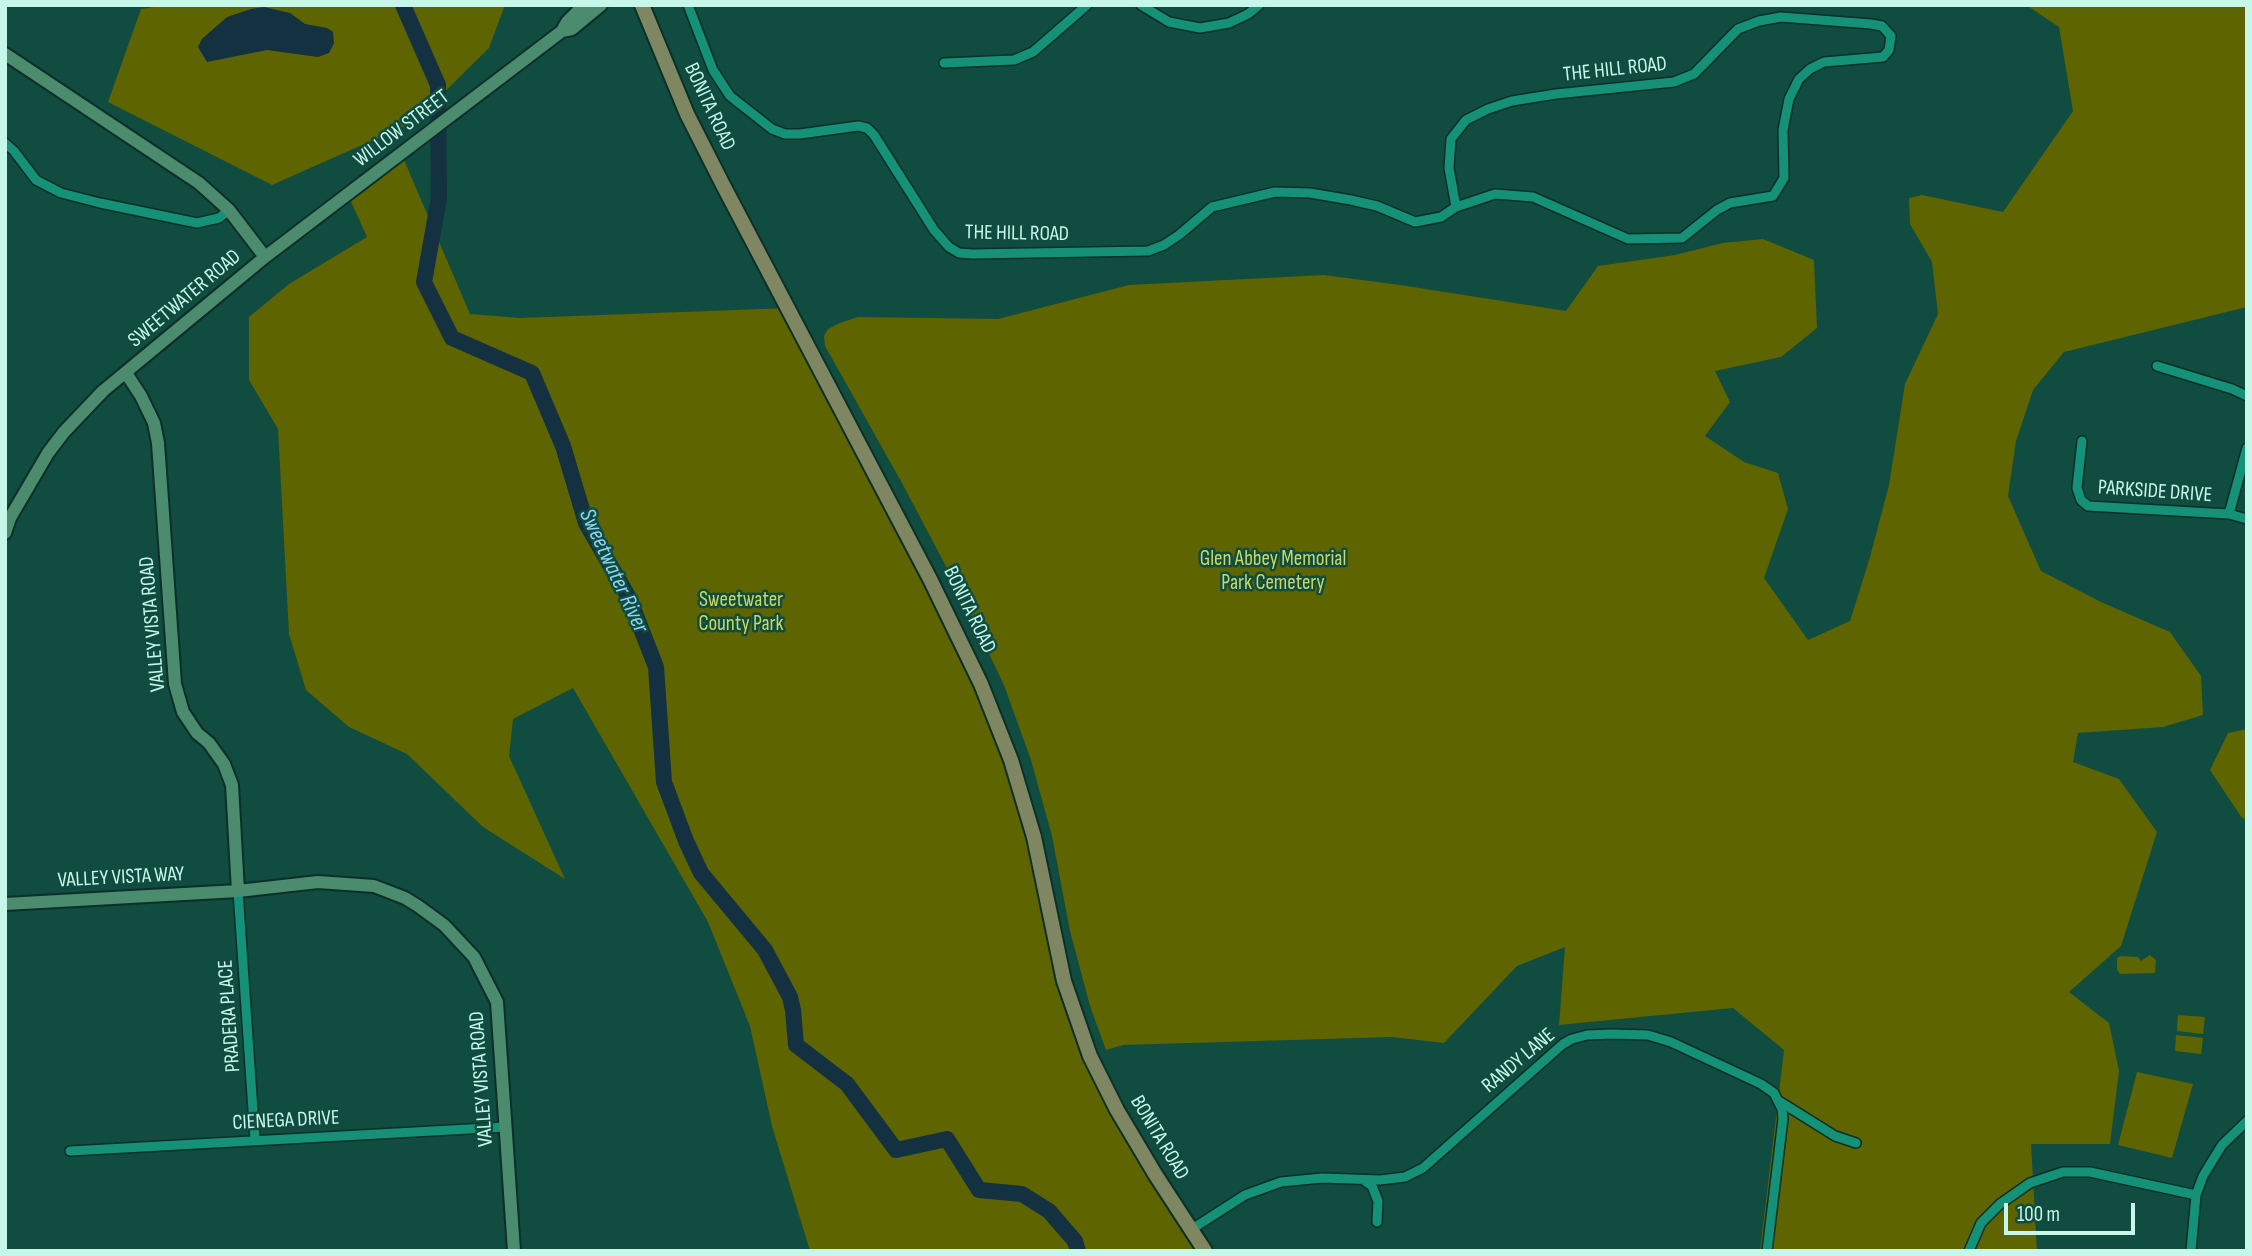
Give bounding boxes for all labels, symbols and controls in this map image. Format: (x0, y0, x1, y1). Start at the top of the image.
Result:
street label: THE HILL ROAD (1562, 52, 1668, 88)
street label: BONITA ROAD (678, 59, 740, 155)
street label: WILLOW STREET (349, 85, 455, 173)
street label: THE HILL ROAD (965, 220, 1069, 248)
street label: SWEETWATER ROAD (124, 245, 246, 353)
street label: PARKSIDE DRIVE (2097, 475, 2213, 509)
water label: Sweetwater River (572, 505, 654, 637)
park label: Glen Abbey Memorial Park Cemetery (1200, 547, 1346, 597)
street label: VALLEY VISTA ROAD (135, 555, 171, 693)
street label: BONITA ROAD (937, 562, 1001, 658)
park label: Sweetwater County Park (698, 588, 784, 638)
street label: VALLEY VISTA WAY (57, 862, 185, 894)
street label: PRADERA PLACE (213, 959, 247, 1073)
street label: VALLEY VISTA ROAD (465, 1010, 499, 1148)
street label: RANDY LANE (1477, 1023, 1561, 1099)
street label: BONITA ROAD (1124, 1091, 1194, 1185)
street label: CIENEGA DRIVE (232, 1106, 340, 1136)
scale bar (2007, 1190, 2138, 1234)
text: 100 m (2017, 1202, 2060, 1227)

